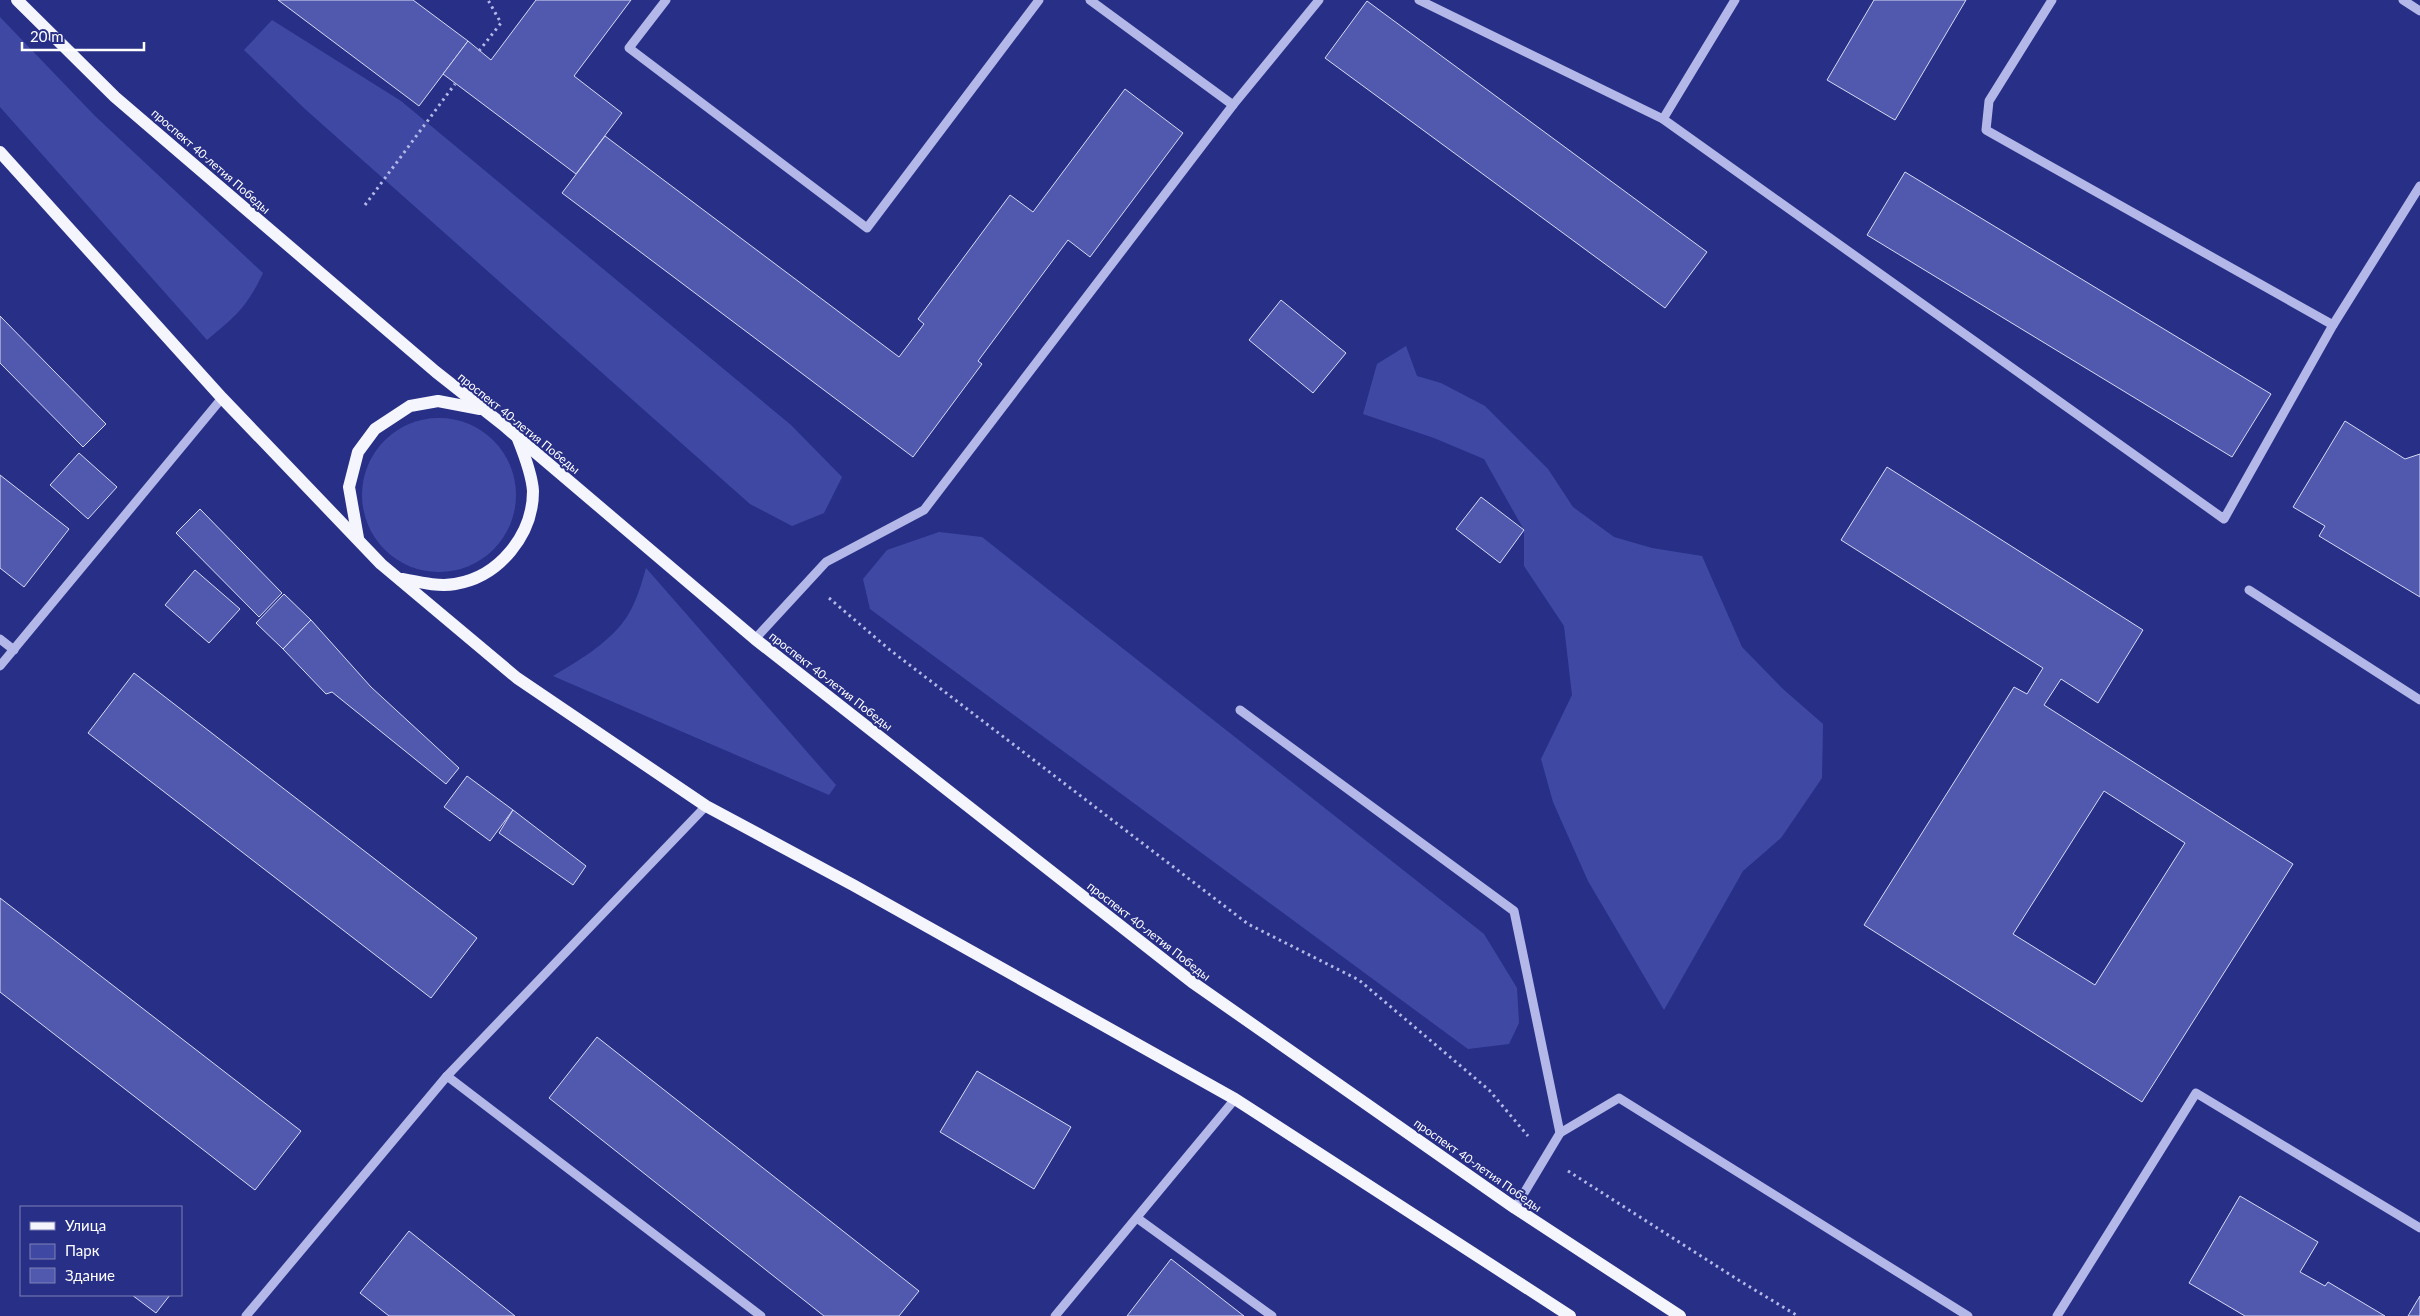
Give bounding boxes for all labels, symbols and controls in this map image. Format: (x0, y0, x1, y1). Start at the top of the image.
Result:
scale bar (22, 20, 145, 52)
text: 20 m (30, 27, 64, 45)
street label: проспект 40-летия Победы (149, 105, 273, 217)
street label: проспект 40-летия Победы (455, 369, 583, 477)
street label: проспект 40-летия Победы (766, 628, 896, 734)
street label: проспект 40-летия Победы (1084, 878, 1214, 984)
street label: проспект 40-летия Победы (1411, 1115, 1545, 1215)
legend (20, 1206, 182, 1296)
text: Улица (65, 1216, 106, 1234)
text: Парк (65, 1241, 100, 1259)
text: Здание (65, 1266, 115, 1284)

